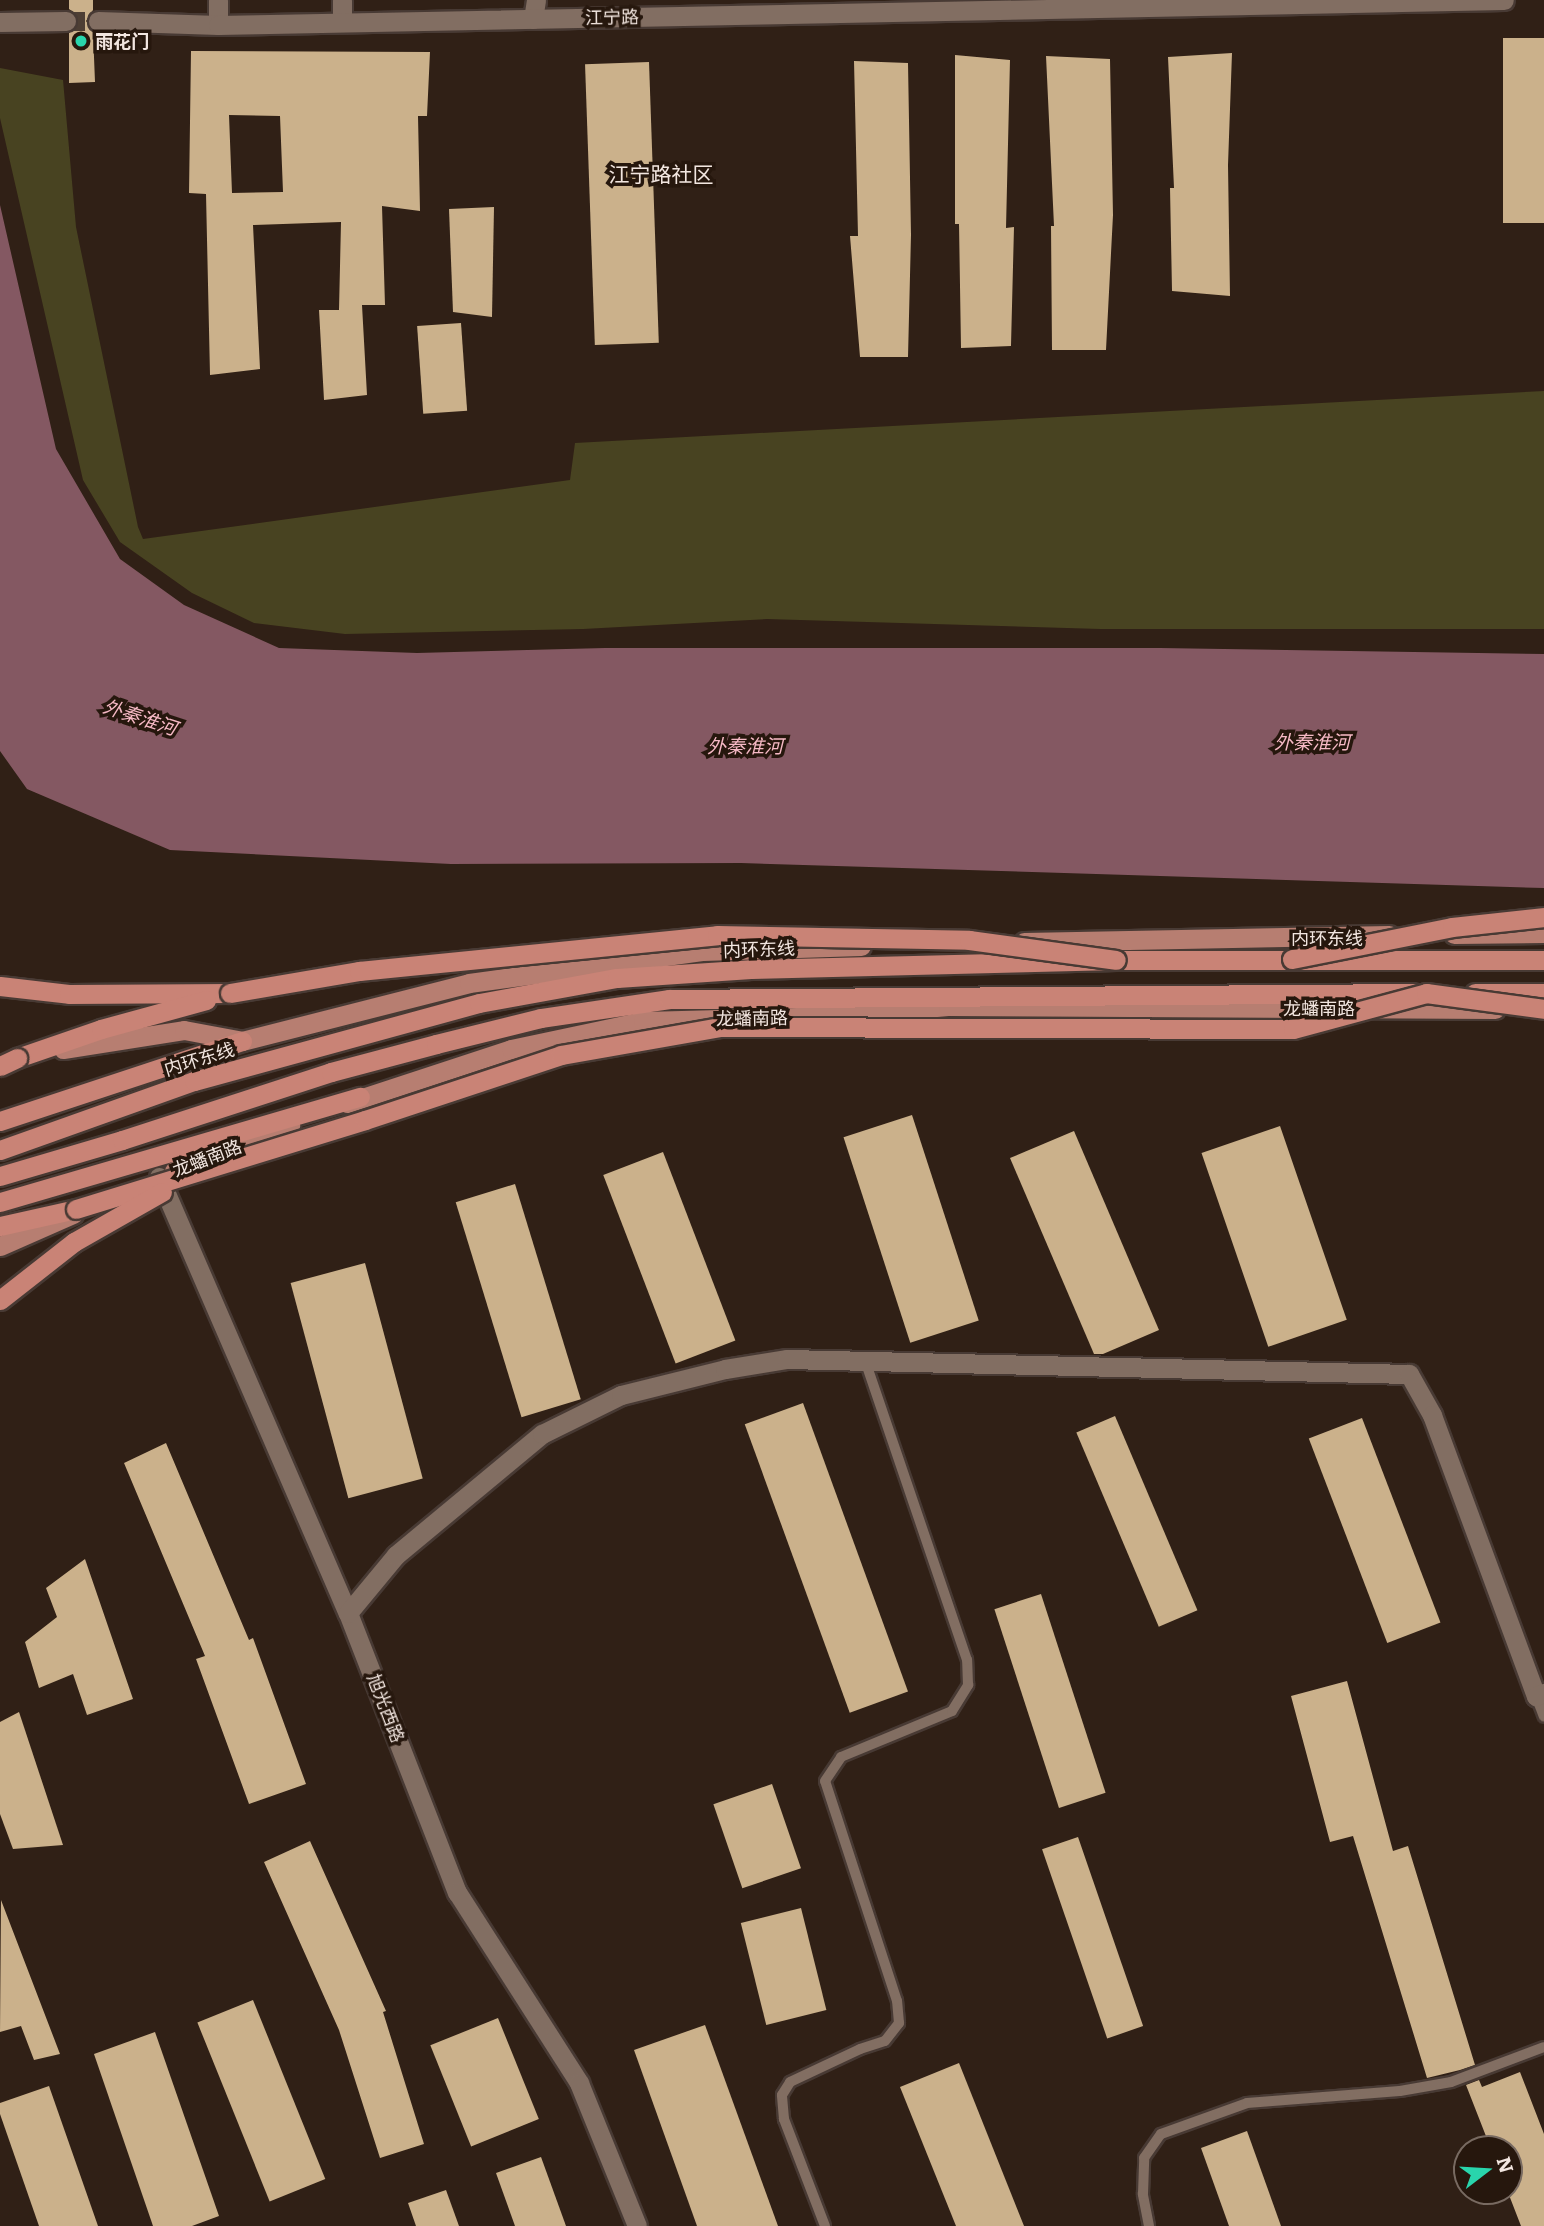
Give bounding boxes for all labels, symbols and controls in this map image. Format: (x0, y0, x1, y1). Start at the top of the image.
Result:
street label: 江宁路 (585, 6, 639, 28)
place label: 雨花门 (95, 30, 149, 52)
marker: 雨花门 (73, 33, 89, 49)
district label: 江宁路社区 (609, 160, 713, 186)
water label: 外秦淮河 (100, 694, 180, 740)
water label: 外秦淮河 (1274, 731, 1350, 753)
water label: 外秦淮河 (707, 735, 783, 757)
street label: 内环东线 (1291, 927, 1363, 949)
street label: 内环东线 (723, 937, 795, 961)
street label: 龙蟠南路 (1283, 997, 1355, 1019)
street label: 龙蟠南路 (716, 1007, 788, 1029)
street label: 内环东线 (161, 1038, 237, 1080)
street label: 龙蟠南路 (170, 1135, 244, 1181)
street label: 旭光西路 (363, 1671, 409, 1745)
north arrow (1453, 2135, 1523, 2205)
text: N (1490, 2153, 1522, 2176)

